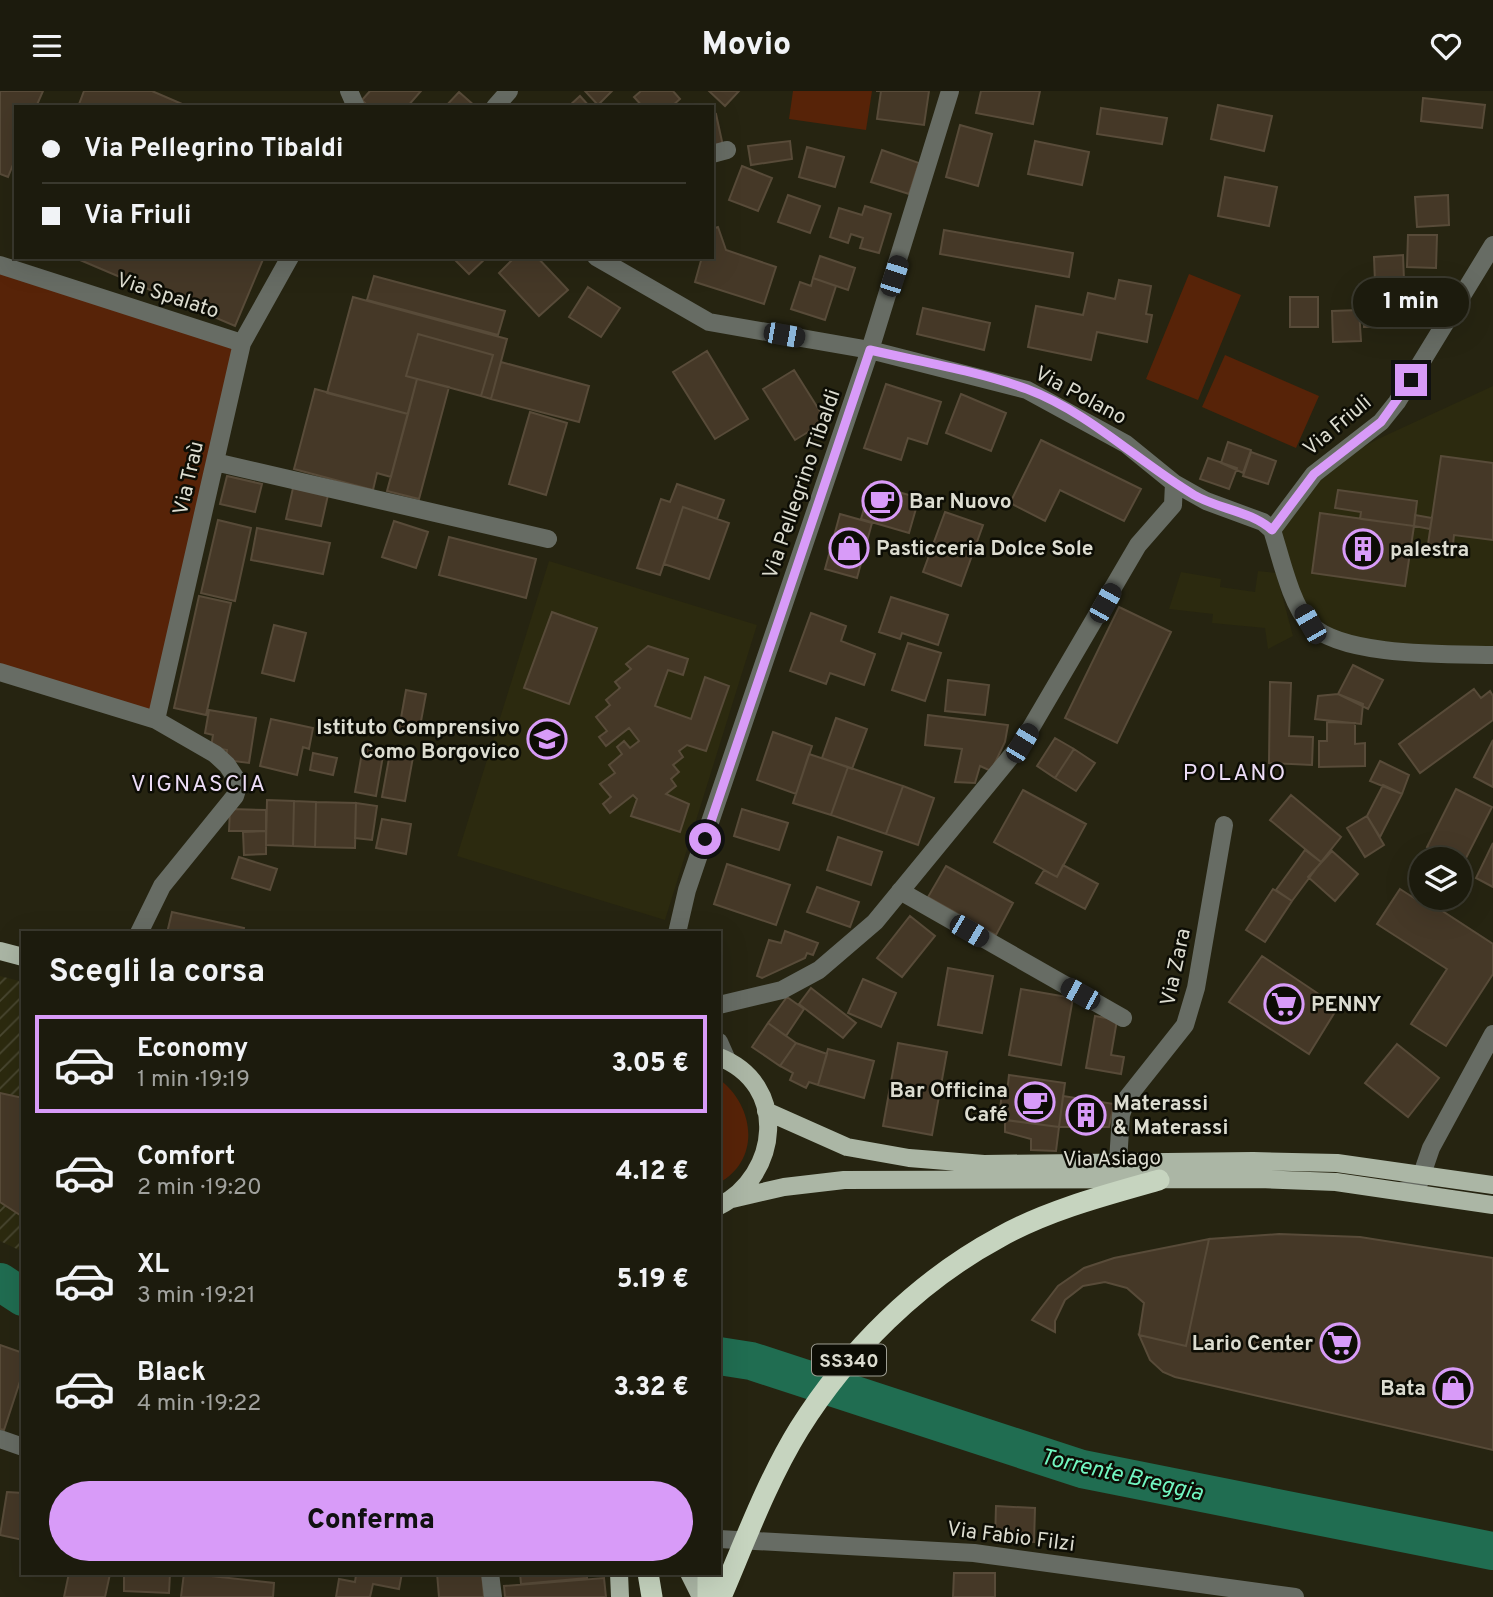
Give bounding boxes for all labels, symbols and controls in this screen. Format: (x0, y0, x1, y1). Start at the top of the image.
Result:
text: Movio (702, 26, 791, 66)
icon: menu (28, 27, 66, 65)
icon: heart (1427, 27, 1465, 65)
text: Via Pellegrino Tibaldi (84, 133, 343, 166)
text: Via Friuli (84, 200, 191, 233)
car (878, 253, 911, 299)
street label: Via Spalato (113, 267, 222, 326)
callout: 1 min (1353, 279, 1469, 327)
text: 1 min (1383, 288, 1439, 317)
car (762, 321, 807, 349)
street label: Via Polano (1030, 361, 1131, 432)
route end (1395, 364, 1427, 396)
street label: Via Pellegrino Tibaldi (757, 386, 848, 583)
street label: Via Friuli (1298, 390, 1378, 463)
street label: Via Traù (168, 439, 211, 518)
cafe icon: Bar Nuovo (861, 480, 903, 522)
place label: Bar Nuovo (909, 489, 1012, 516)
shop icon: Pasticceria Dolce Sole (828, 527, 870, 569)
building icon: palestra (1342, 528, 1384, 570)
place label: Pasticceria Dolce Sole (876, 536, 1093, 563)
place label: palestra (1390, 537, 1469, 564)
car (1086, 580, 1125, 626)
car (1291, 601, 1330, 647)
place label: Istituto Comprensivo Como Borgovico (316, 715, 520, 766)
school or university icon: Istituto Comprensivo Como Borgovico (526, 718, 568, 760)
car (1003, 720, 1042, 766)
district label: POLANO (1183, 760, 1287, 789)
district label: VIGNASCIA (131, 771, 267, 800)
route start (689, 823, 721, 855)
map controls (1409, 847, 1472, 910)
button: layers (1409, 847, 1472, 910)
car (946, 911, 993, 951)
street label: Via Zara (1155, 926, 1198, 1009)
text: Scegli la corsa (49, 953, 265, 993)
car (1057, 975, 1104, 1013)
supermarket icon: PENNY (1263, 983, 1305, 1025)
place label: PENNY (1311, 992, 1381, 1019)
icon: car (53, 1033, 116, 1096)
text: Economy (137, 1033, 248, 1066)
text: 3.05 € (611, 1048, 689, 1081)
text: 1 min · 19:19 (137, 1066, 250, 1095)
place label: Bar Officina Café (889, 1078, 1008, 1129)
cafe icon: Bar Officina Café (1014, 1081, 1056, 1123)
place label: Materassi & Materassi (1113, 1091, 1228, 1142)
building icon: Materassi & Materassi (1065, 1094, 1107, 1136)
icon: car (53, 1141, 116, 1204)
text: Comfort (137, 1141, 235, 1174)
street label: Via Asiago (1063, 1145, 1161, 1174)
text: 4.12 € (616, 1156, 689, 1189)
text: 2 min · 19:20 (137, 1174, 262, 1203)
icon: car (53, 1249, 116, 1312)
text: XL (137, 1249, 169, 1282)
text: 5.19 € (617, 1264, 689, 1297)
text: 3 min · 19:21 (137, 1282, 255, 1311)
supermarket icon: Lario Center (1319, 1322, 1361, 1364)
place label: Lario Center (1192, 1331, 1313, 1358)
road number: SS340 (812, 1345, 886, 1375)
icon: car (53, 1357, 116, 1420)
text: Black (137, 1357, 206, 1390)
shop icon: Bata (1432, 1367, 1474, 1409)
text: 3.32 € (613, 1372, 689, 1405)
place label: Bata (1380, 1376, 1426, 1403)
text: 4 min · 19:22 (137, 1390, 261, 1419)
water label: Torrente Breggia (1037, 1444, 1206, 1509)
button: Conferma (49, 1481, 693, 1561)
street label: Via Fabio Filzi (945, 1516, 1076, 1559)

